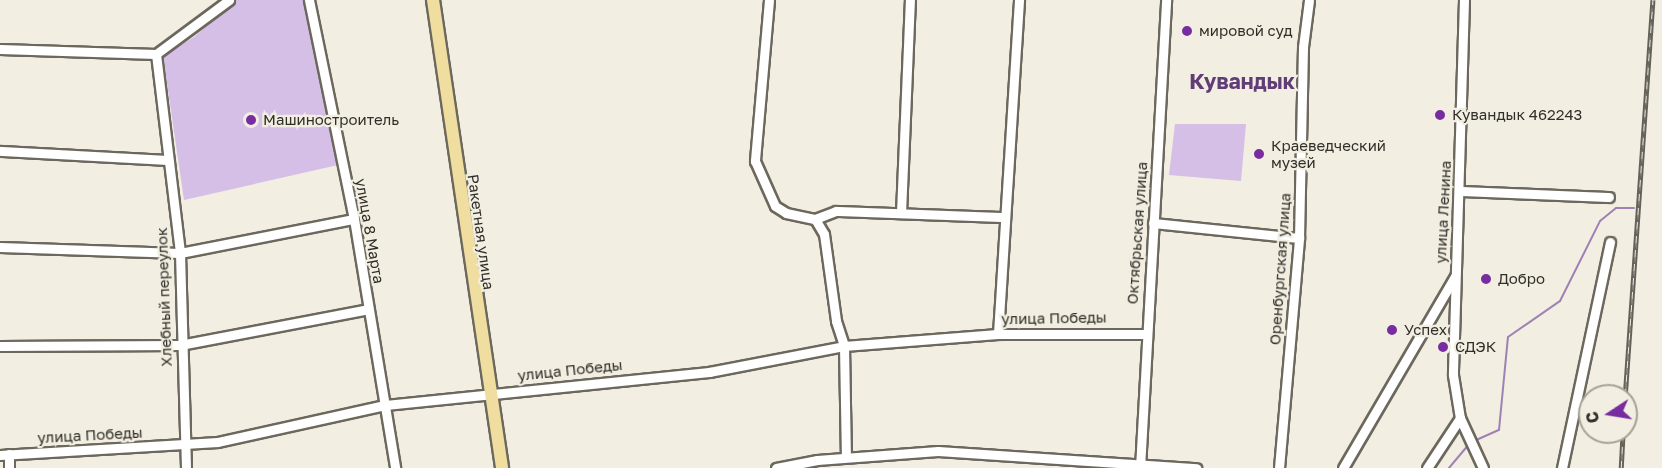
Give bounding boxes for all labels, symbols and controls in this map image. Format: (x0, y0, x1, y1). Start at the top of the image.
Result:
place label: мировой суд (1199, 22, 1292, 40)
marker: мировой суд (1180, 24, 1194, 38)
district label: Кувандык (1189, 68, 1295, 94)
place label: Кувандык 462243 (1452, 106, 1582, 124)
marker: Кувандык 462243 (1433, 108, 1447, 122)
place label: Машиностроитель (263, 111, 399, 129)
marker: Машиностроитель (244, 113, 258, 127)
place label: Краеведческий музей (1271, 136, 1386, 171)
marker: Краеведческий музей (1252, 147, 1266, 161)
street label: улица Ленина (1431, 160, 1455, 264)
street label: Октябрьская улица (1123, 161, 1151, 305)
street label: Ракетная улица (464, 173, 498, 291)
street label: улица 8 Марта (352, 177, 388, 285)
street label: Оренбургская улица (1266, 192, 1294, 346)
street label: Хлебный переулок (153, 227, 175, 367)
place label: Добро (1498, 270, 1545, 288)
marker: Добро (1479, 272, 1493, 286)
street label: улица Победы (1001, 308, 1107, 328)
place label: Успех (1404, 321, 1447, 339)
marker: Успех (1385, 323, 1399, 337)
place label: СДЭК (1455, 338, 1496, 356)
marker: СДЭК (1436, 340, 1450, 354)
street label: улица Победы (517, 356, 623, 384)
north arrow (1578, 384, 1638, 444)
text: С (1581, 410, 1603, 425)
street label: улица Победы (37, 423, 143, 447)

